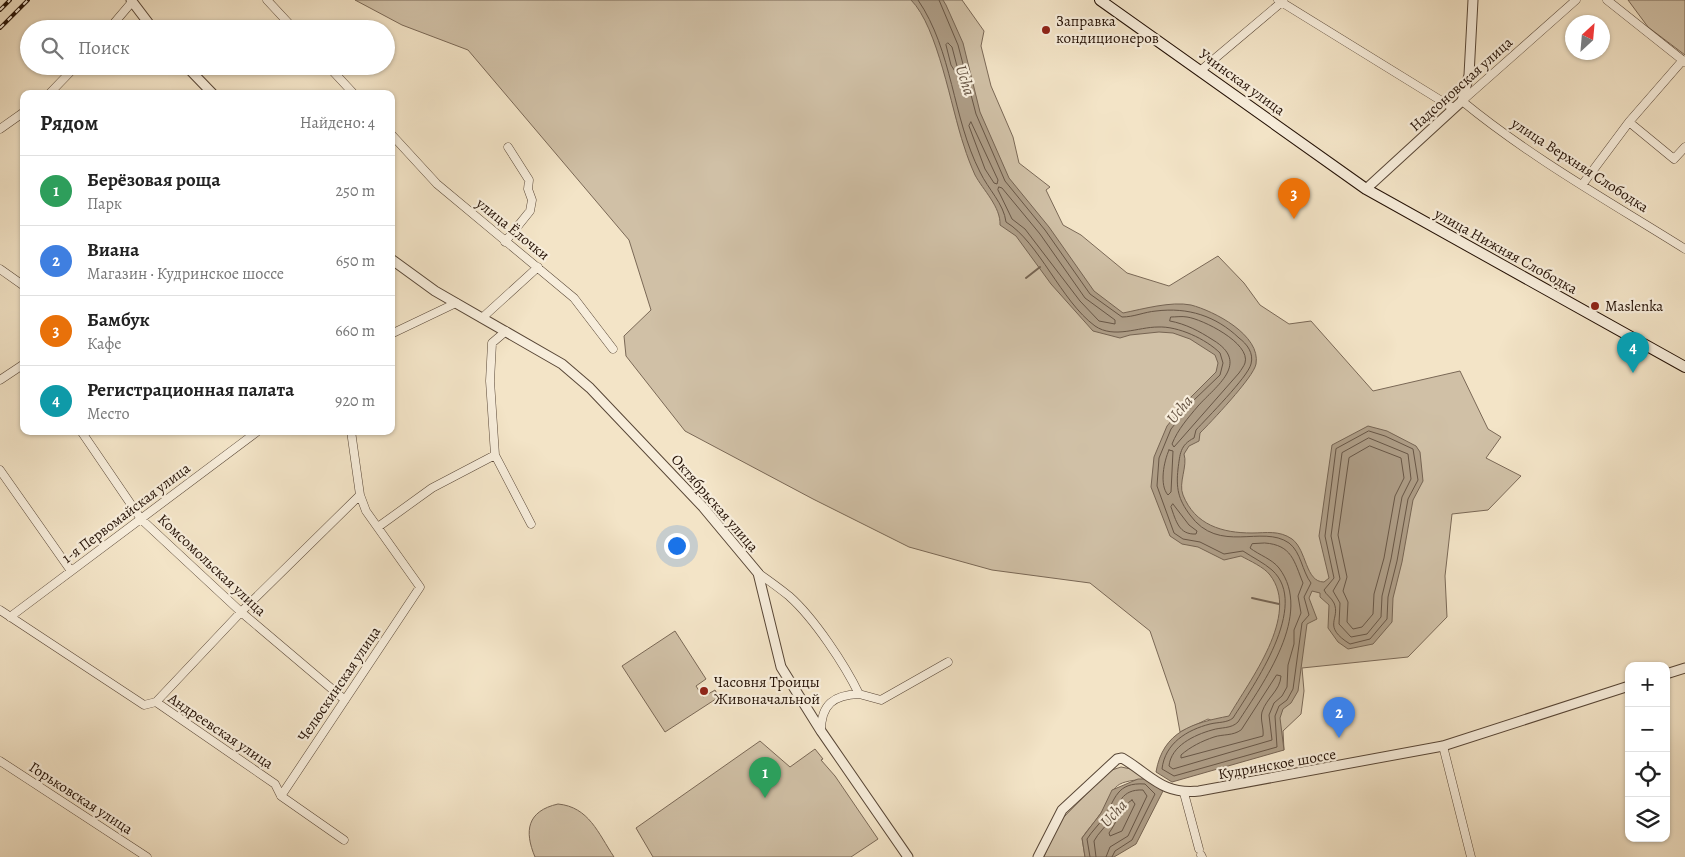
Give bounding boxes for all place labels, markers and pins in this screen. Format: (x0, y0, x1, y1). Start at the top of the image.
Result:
place label: Заправка кондиционеров (1056, 11, 1159, 48)
marker: Заправка кондиционеров (1040, 24, 1052, 36)
pin: 3 (1278, 178, 1310, 219)
place label: Maslenka (1605, 296, 1663, 316)
marker: Maslenka (1589, 300, 1601, 312)
pin: 4 (1617, 332, 1649, 373)
place label: Часовня Троицы Живоначальной (714, 672, 820, 709)
marker: Часовня Троицы Живоначальной (698, 685, 710, 697)
pin: 2 (1323, 697, 1355, 738)
pin: 1 (749, 757, 781, 798)

